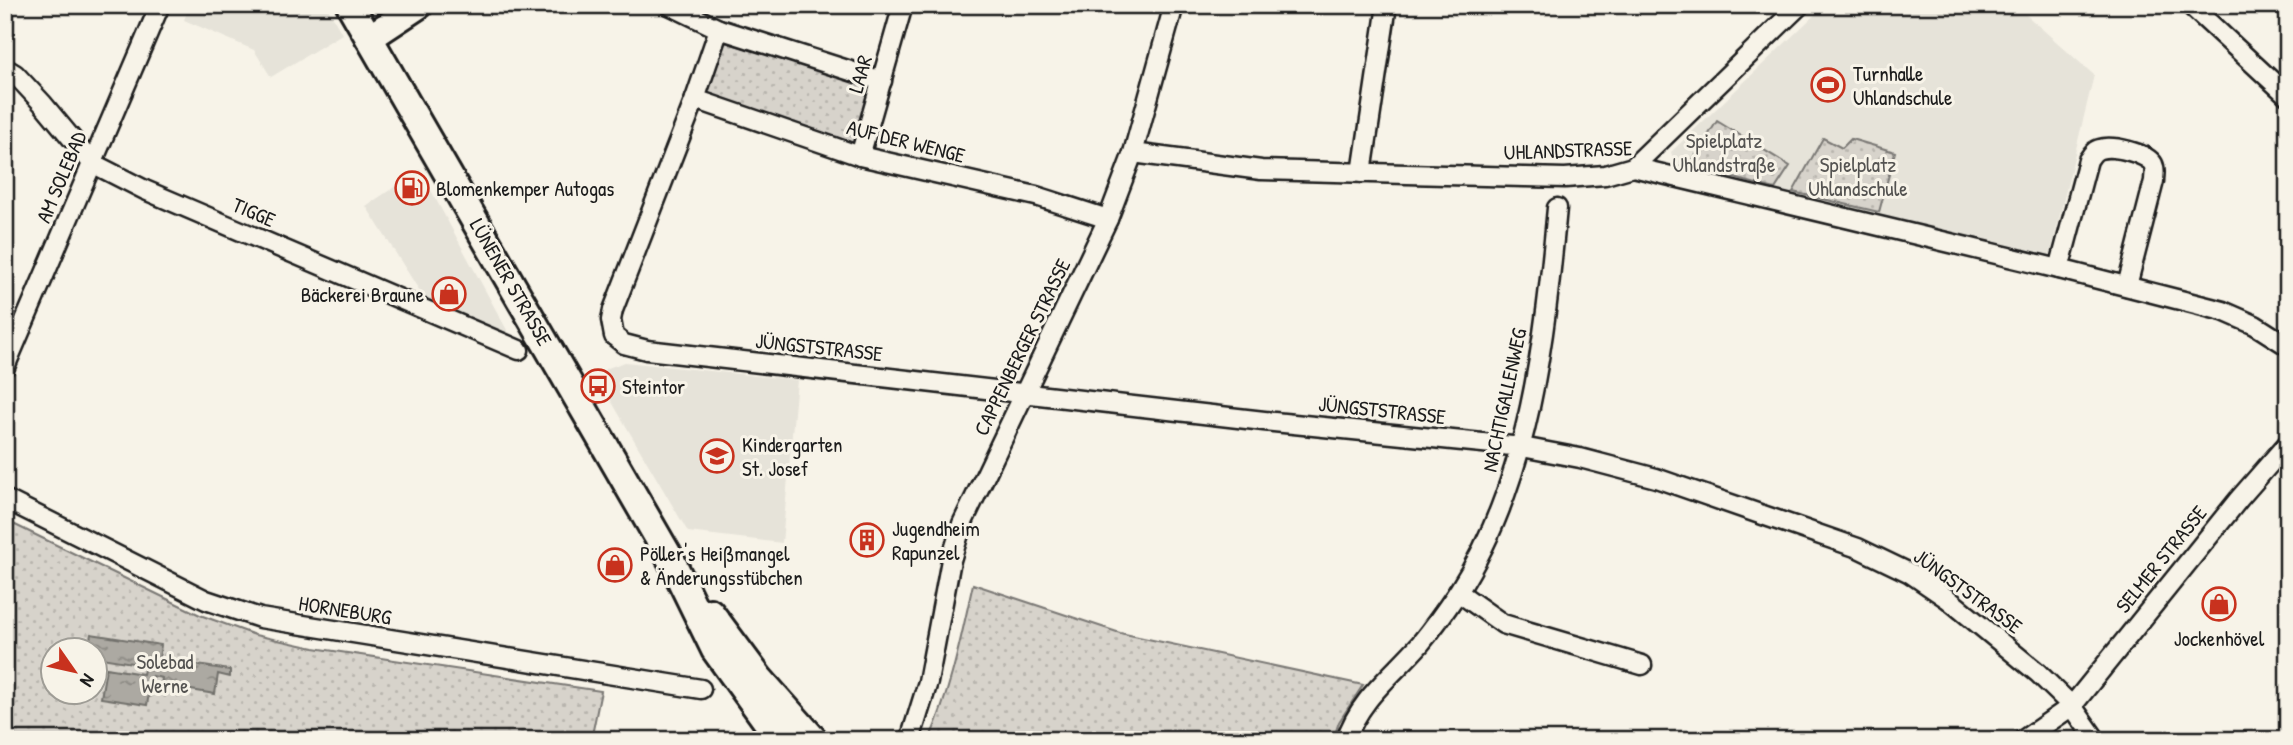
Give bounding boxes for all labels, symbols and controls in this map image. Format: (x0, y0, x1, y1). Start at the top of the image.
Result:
street label: LAAR (841, 52, 879, 96)
place label: Turnhalle Uhlandschule (1853, 59, 1952, 112)
sports icon: Turnhalle Uhlandschule (1809, 66, 1847, 104)
street label: AUF DER WENGE (844, 112, 968, 170)
park label: Spielplatz Uhlandstraße (1673, 126, 1775, 179)
street label: AM SOLEBAD (29, 127, 93, 227)
street label: UHLANDSTRASSE (1503, 133, 1633, 167)
park label: Spielplatz Uhlandschule (1808, 150, 1908, 203)
fuel station icon: Blomenkemper Autogas (393, 169, 431, 207)
place label: Blomenkemper Autogas (436, 174, 614, 203)
street label: TIGGE (228, 190, 280, 234)
street label: LÜNENER STRASSE (463, 213, 559, 351)
street label: CAPPENBERGER STRASSE (967, 254, 1077, 440)
shop icon: Bäckerei Braune (430, 275, 468, 313)
place label: Bäckerei Braune (301, 280, 424, 309)
street label: NACHTIGALLENWEG (1475, 325, 1533, 475)
street label: JÜNGSTSTRASSE (754, 326, 884, 368)
bus stop icon: Steintor (579, 367, 617, 405)
place label: Steintor (622, 372, 685, 401)
street label: JÜNGSTSTRASSE (1317, 389, 1447, 431)
place label: Kindergarten St. Josef (742, 430, 843, 483)
school or university icon: Kindergarten St. Josef (698, 437, 736, 475)
street label: SELMER STRASSE (2109, 499, 2213, 619)
place label: Jugendheim Rapunzel (892, 514, 980, 567)
building icon: Jugendheim Rapunzel (848, 521, 886, 559)
place label: Pöller's Heißmangel & Änderungsstübchen (640, 539, 803, 592)
street label: JÜNGSTSTRASSE (1908, 542, 2028, 640)
shop icon: Pöller's Heißmangel & Änderungsstübchen (596, 546, 634, 584)
shop icon: Jockenhövel (2200, 585, 2238, 623)
street label: HORNEBURG (297, 588, 393, 632)
place label: Jockenhövel (2174, 624, 2265, 653)
north arrow (38, 636, 108, 706)
park label: Solebad Werne (136, 647, 194, 700)
text: N (74, 669, 102, 692)

